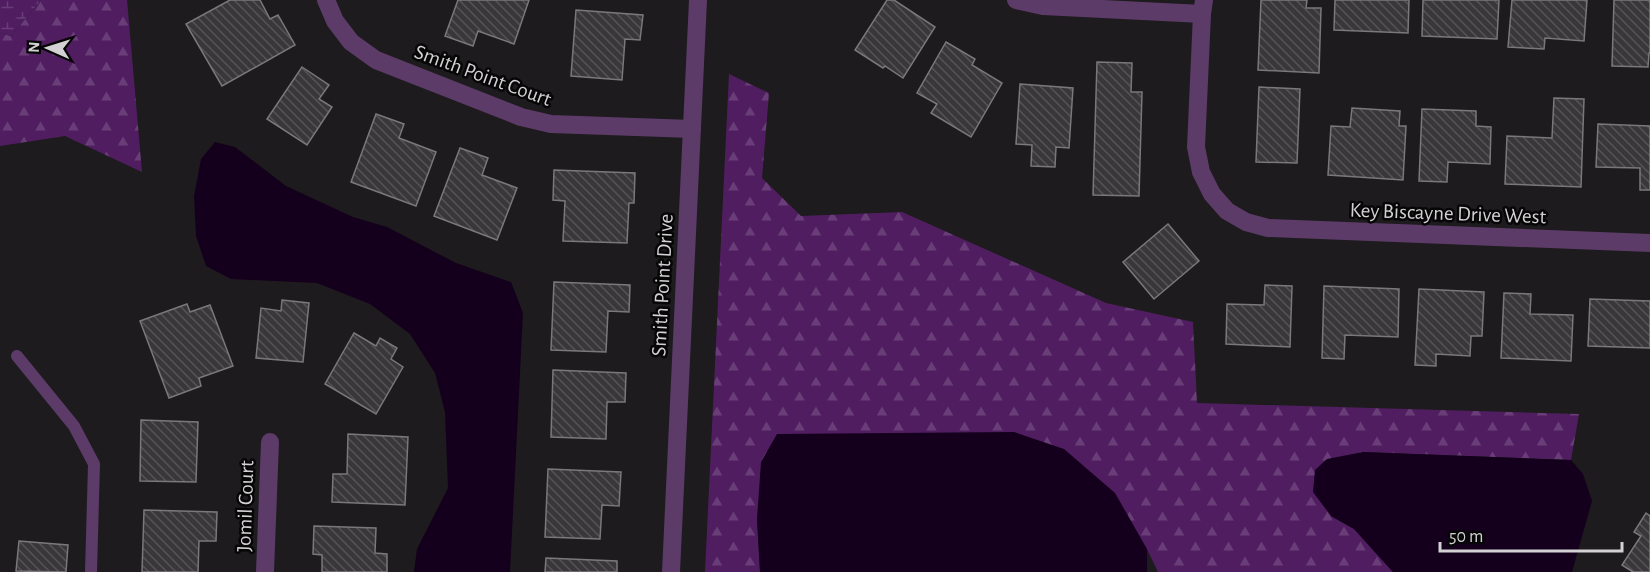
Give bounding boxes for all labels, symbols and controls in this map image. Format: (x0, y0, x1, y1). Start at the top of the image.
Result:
north arrow (18, 18, 78, 78)
text: N (26, 41, 42, 53)
street label: Smith Point Court (412, 41, 554, 110)
street label: Key Biscayne Drive West (1349, 200, 1547, 227)
street label: Smith Point Drive (648, 213, 677, 357)
street label: Jomil Court (233, 460, 258, 552)
scale bar (1440, 515, 1622, 553)
text: 50 m (1449, 528, 1483, 546)

